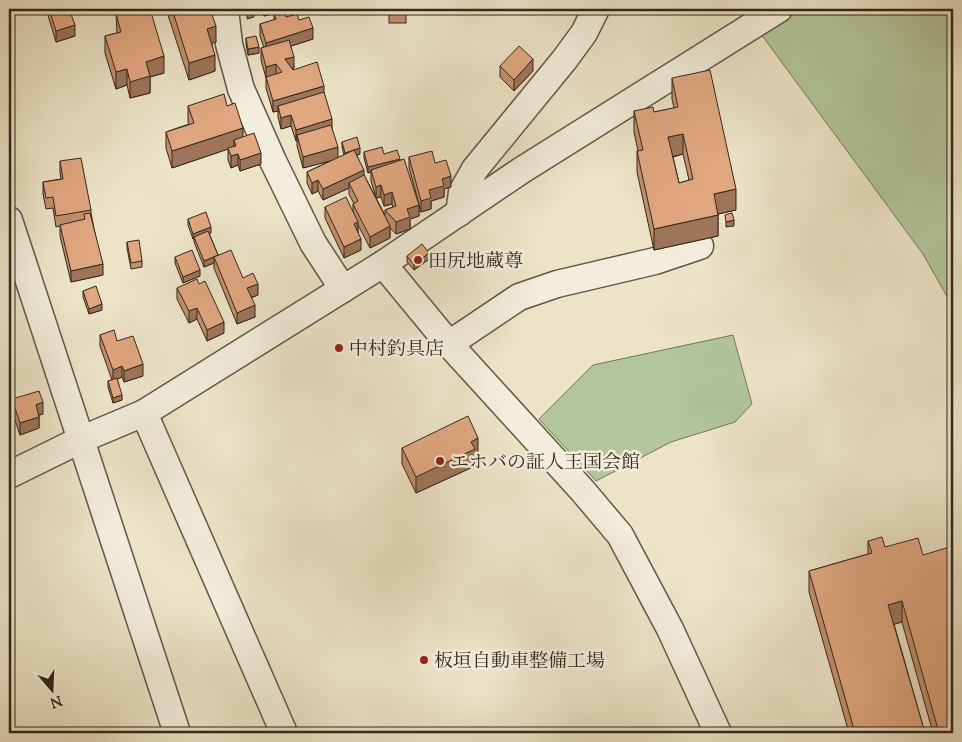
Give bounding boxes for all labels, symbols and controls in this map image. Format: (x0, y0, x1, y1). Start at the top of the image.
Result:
place label: 田尻地蔵尊 (428, 249, 523, 276)
marker: 田尻地蔵尊 (412, 254, 424, 266)
place label: 中村釣具店 (349, 337, 444, 364)
marker: 中村釣具店 (333, 342, 345, 354)
place label: エホバの証人王国会館 (450, 450, 640, 477)
marker: エホバの証人王国会館 (434, 455, 446, 467)
place label: 板垣自動車整備工場 (434, 649, 605, 676)
marker: 板垣自動車整備工場 (418, 654, 430, 666)
north arrow (28, 664, 78, 714)
text: N (47, 689, 64, 712)

